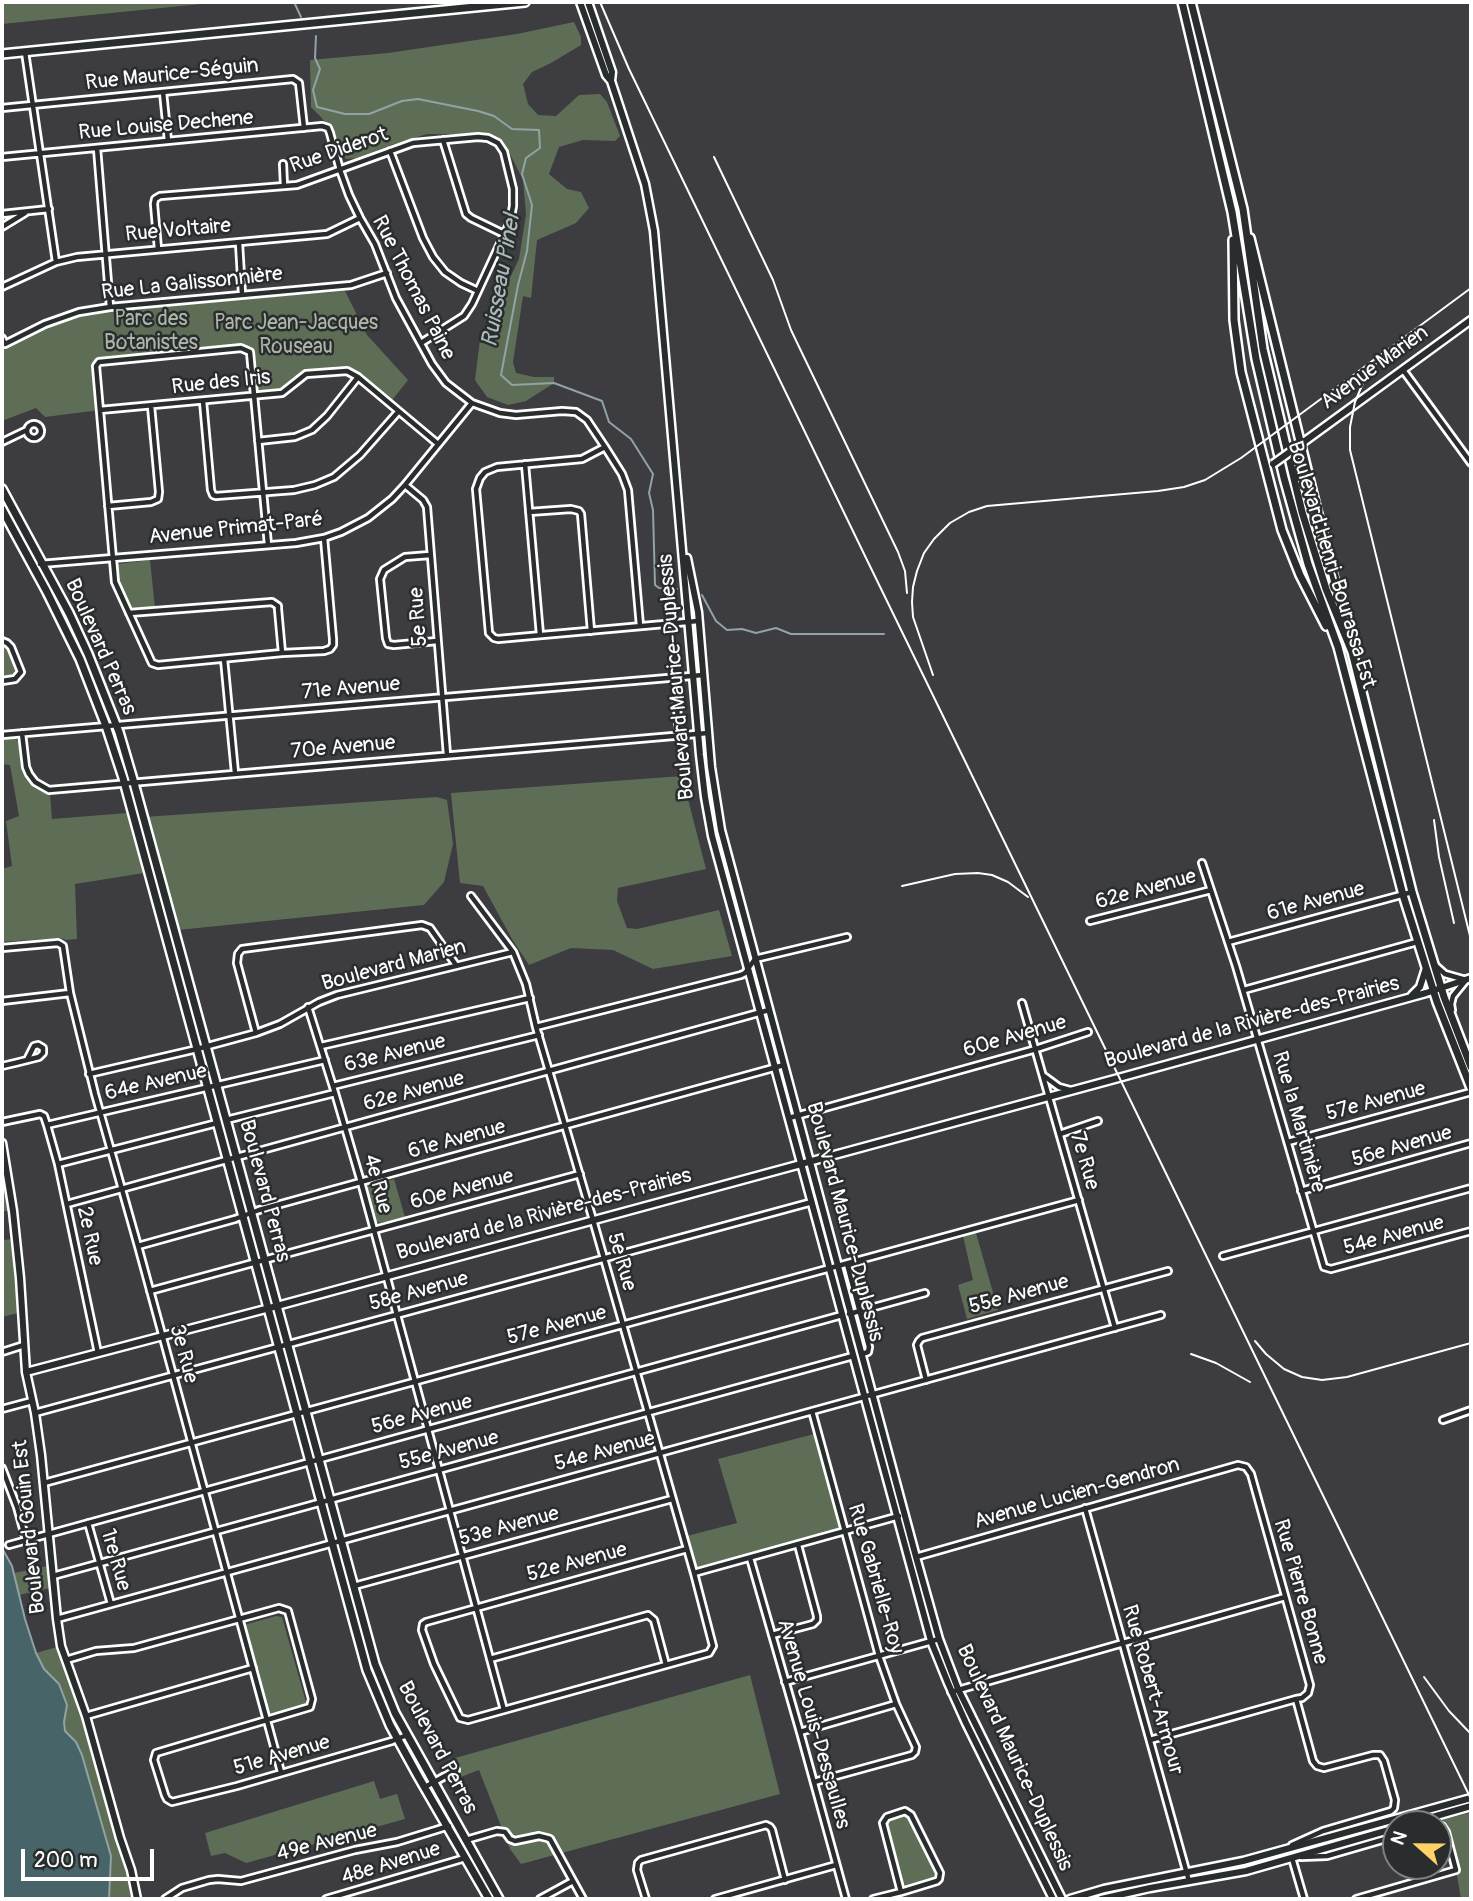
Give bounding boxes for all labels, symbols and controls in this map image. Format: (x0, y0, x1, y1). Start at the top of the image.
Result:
street label: Rue Maurice-Séguin (84, 53, 260, 97)
street label: Rue Louise Dechene (77, 106, 255, 146)
street label: Rue Diderot (287, 122, 391, 180)
street label: Rue Thomas Paine (366, 212, 460, 364)
water label: Ruisseau Pinel (477, 213, 527, 349)
street label: Rue Voltaire (124, 214, 232, 248)
street label: Rue La Galissonnière (100, 262, 284, 306)
park label: Parc des Botanistes (104, 307, 198, 357)
park label: Parc Jean-Jacques Rouseau (214, 311, 378, 361)
street label: Avenue Marien (1316, 320, 1434, 416)
street label: Rue des Iris (170, 365, 272, 401)
street label: Boulevard Henri-Bourassa Est (1281, 438, 1381, 692)
street label: Avenue Primat-Paré (148, 507, 324, 551)
street label: Boulevard Maurice-Duplessis (654, 553, 700, 801)
street label: Boulevard Perras (59, 575, 141, 719)
street label: 5e Rue (404, 587, 434, 647)
street label: 71e Avenue (301, 672, 401, 706)
street label: 70e Avenue (290, 731, 396, 765)
street label: 62e Avenue (1093, 864, 1199, 916)
street label: 61e Avenue (1264, 877, 1368, 927)
street label: Boulevard Marien (319, 935, 469, 997)
street label: Boulevard de la Rivière-des-Prairies (1102, 971, 1402, 1075)
street label: 60e Avenue (961, 1010, 1069, 1064)
street label: 63e Avenue (342, 1029, 448, 1079)
street label: Rue la Martinière (1266, 1049, 1330, 1195)
street label: 64e Avenue (103, 1059, 209, 1107)
street label: 62e Avenue (361, 1066, 467, 1118)
street label: 57e Avenue (1323, 1077, 1429, 1127)
street label: Boulevard Maurice-Duplessis (800, 1099, 888, 1345)
street label: 61e Avenue (405, 1115, 509, 1165)
street label: Boulevard Perras (233, 1117, 295, 1265)
street label: 56e Avenue (1349, 1121, 1455, 1173)
street label: 7e Rue (1064, 1129, 1104, 1193)
street label: 4e Rue (357, 1152, 397, 1216)
street label: Boulevard de la Rivière-des-Prairies (394, 1163, 694, 1267)
street label: 60e Avenue (408, 1164, 516, 1216)
street label: 2e Rue (70, 1204, 108, 1268)
street label: 54e Avenue (1341, 1210, 1447, 1262)
street label: 5e Rue (601, 1230, 641, 1294)
street label: 58e Avenue (367, 1267, 471, 1317)
street label: 55e Avenue (966, 1270, 1072, 1320)
street label: 57e Avenue (504, 1301, 610, 1351)
street label: 3e Rue (163, 1322, 203, 1386)
street label: 56e Avenue (369, 1389, 475, 1441)
street label: 55e Avenue (396, 1426, 502, 1476)
street label: 54e Avenue (552, 1426, 658, 1478)
street label: Boulevard Gouin Est (8, 1439, 52, 1615)
street label: Avenue Lucien-Gendron (971, 1453, 1183, 1535)
street label: Rue Gabrielle-Roy (842, 1501, 908, 1657)
street label: 53e Avenue (456, 1502, 562, 1552)
street label: Rue Pierre Bonne (1267, 1516, 1333, 1668)
street label: 1re Rue (94, 1526, 136, 1594)
street label: 52e Avenue (524, 1538, 630, 1588)
street label: Rue Robert-Armour (1116, 1602, 1188, 1778)
street label: Avenue Louis-Dessaulles (771, 1616, 855, 1832)
street label: Boulevard Maurice-Duplessis (950, 1641, 1078, 1875)
street label: Boulevard Perras (392, 1677, 482, 1819)
street label: 51e Avenue (231, 1730, 333, 1782)
north arrow (1382, 1810, 1452, 1880)
street label: 49e Avenue (274, 1818, 380, 1868)
text: N (1386, 1828, 1413, 1849)
scale bar (24, 1834, 158, 1878)
street label: 48e Avenue (338, 1837, 444, 1891)
text: 200 m (34, 1847, 98, 1874)

